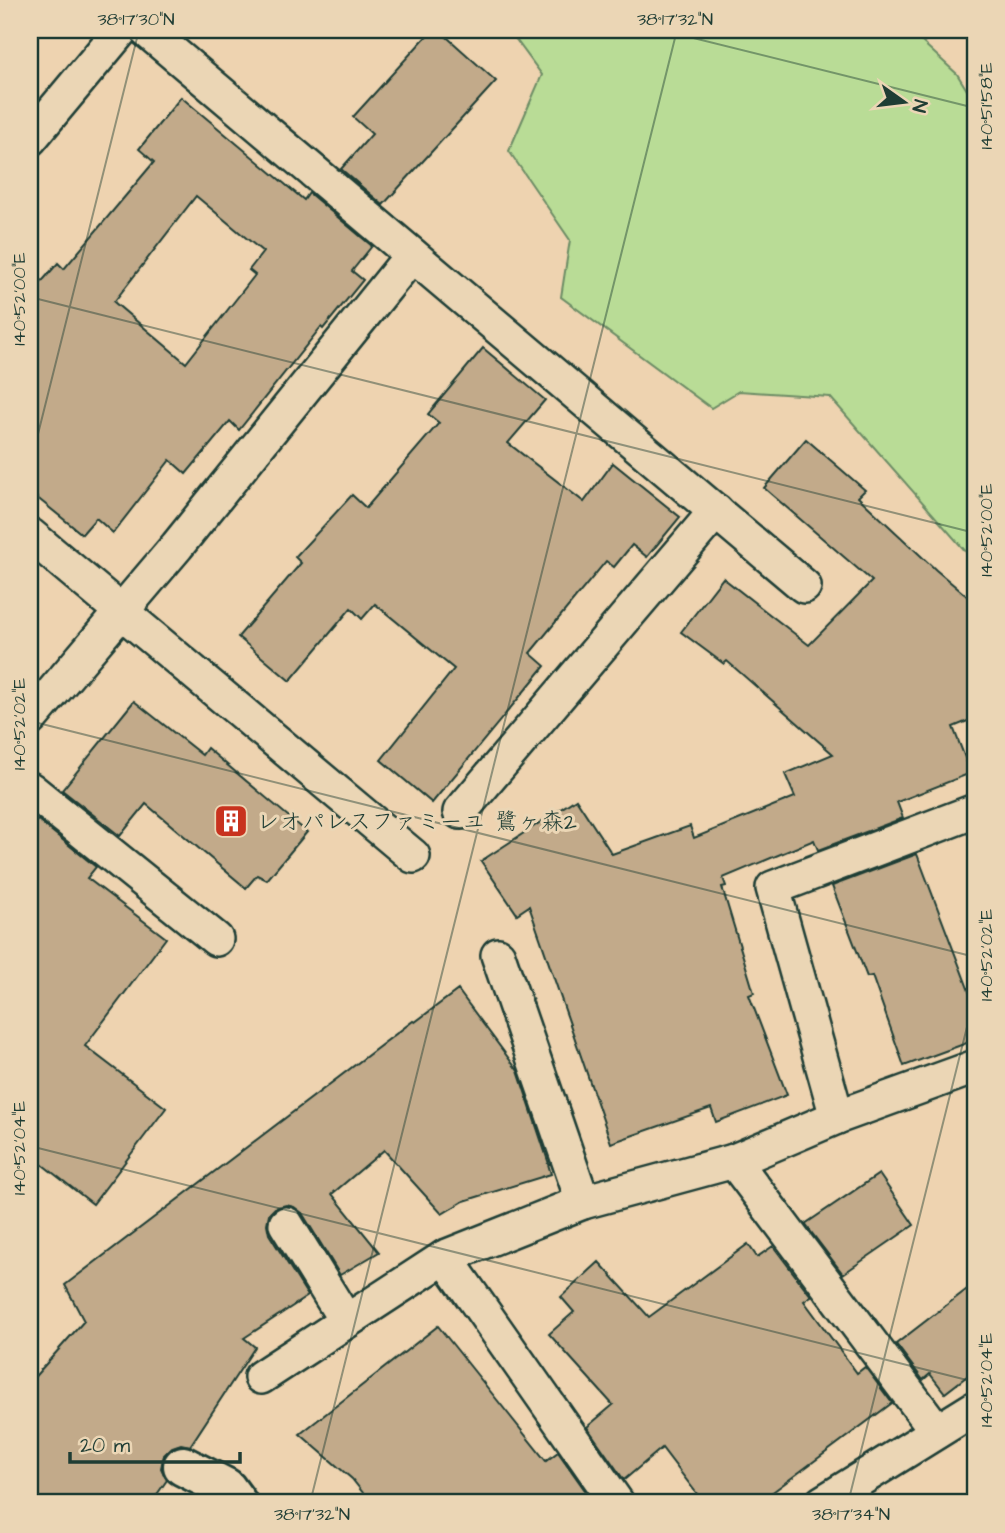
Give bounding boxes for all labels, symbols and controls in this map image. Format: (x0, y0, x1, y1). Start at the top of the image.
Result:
text: 38°17'30"N (97, 7, 175, 32)
text: 38°17'32"N (637, 7, 713, 32)
text: 140°51'58"E (974, 62, 999, 150)
north arrow (869, 66, 939, 136)
text: N (904, 97, 934, 115)
text: 140°52'00"E (7, 252, 32, 346)
text: 140°52'00"E (974, 483, 999, 577)
text: 140°52'02"E (7, 677, 32, 770)
building icon: レオパレスファミーユ 鷺ヶ森2 (212, 802, 250, 840)
place label: レオパレスファミーユ 鷺ヶ森2 (256, 806, 577, 838)
text: 140°52'02"E (974, 908, 999, 1001)
text: 140°52'04"E (7, 1100, 32, 1195)
text: 140°52'04"E (974, 1332, 999, 1427)
scale bar (70, 1421, 240, 1465)
text: 20 m (80, 1431, 131, 1460)
text: 38°17'32"N (274, 1502, 350, 1527)
text: 38°17'34"N (812, 1502, 890, 1527)

